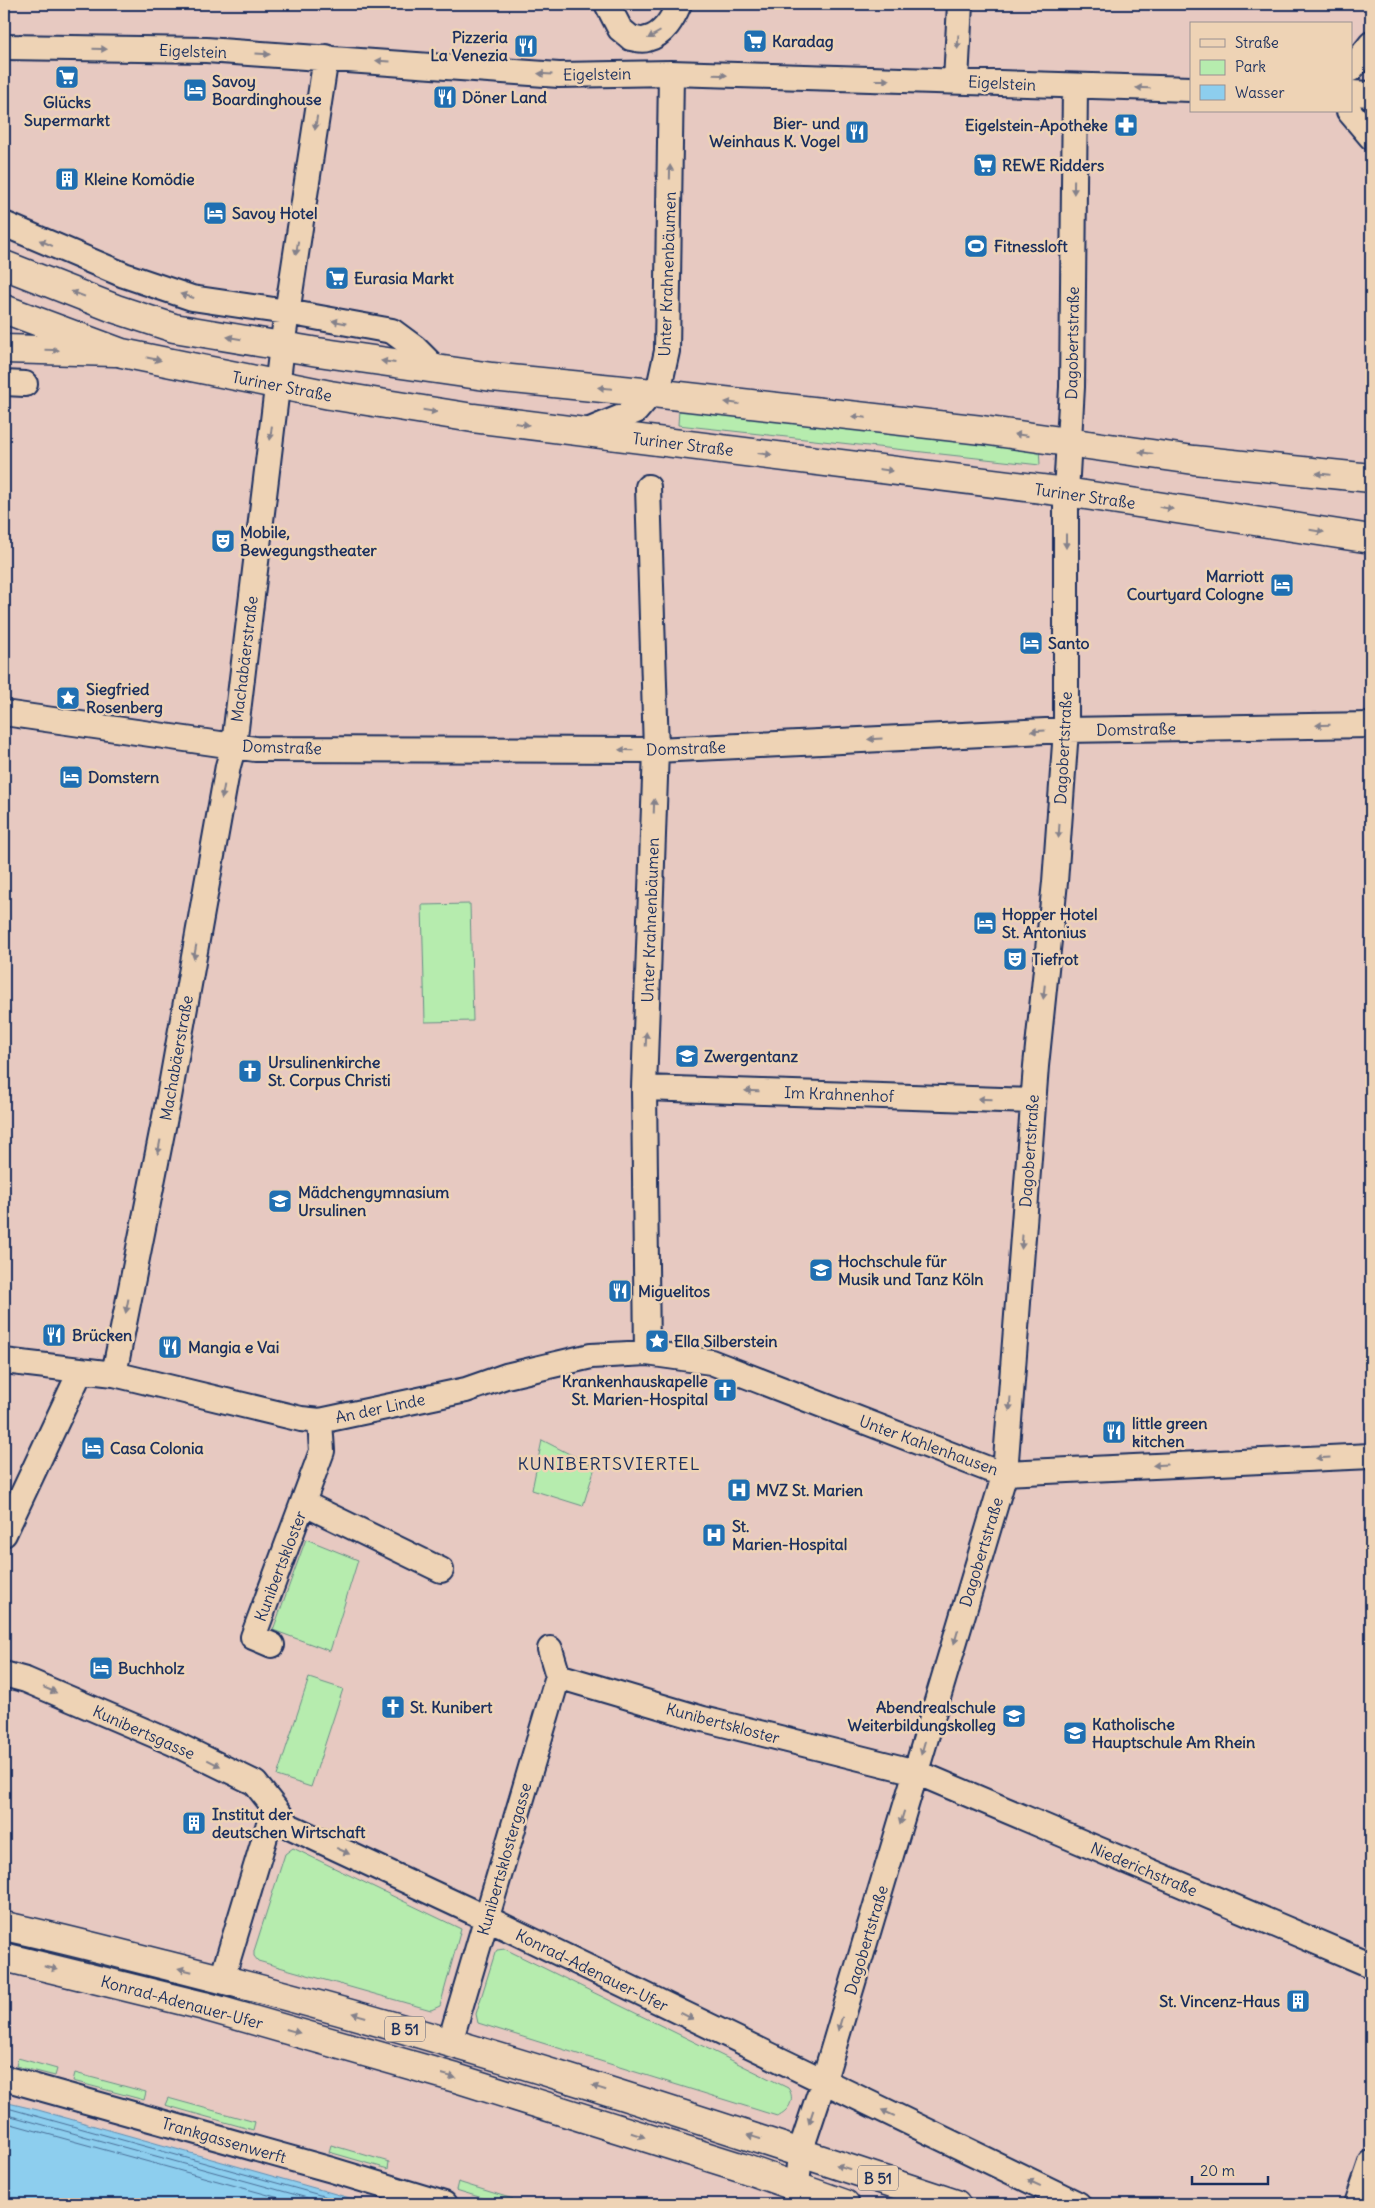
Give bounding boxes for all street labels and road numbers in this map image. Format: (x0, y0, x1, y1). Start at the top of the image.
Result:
street label: Eigelstein (159, 40, 227, 62)
street label: Eigelstein (563, 63, 631, 85)
street label: Eigelstein (967, 71, 1037, 95)
street label: Unter Krahnenbäumen (654, 191, 680, 357)
street label: Dagobertstraße (1061, 286, 1083, 400)
street label: Turiner Straße (230, 366, 334, 406)
street label: Turiner Straße (631, 428, 735, 460)
street label: Turiner Straße (1033, 479, 1137, 513)
street label: Machabäerstraße (226, 595, 262, 723)
street label: Dagobertstraße (1050, 691, 1076, 805)
street label: Domstraße (1096, 718, 1176, 740)
street label: Domstraße (242, 736, 322, 758)
street label: Domstraße (646, 737, 726, 759)
street label: Unter Krahnenbäumen (637, 837, 663, 1003)
street label: Machabäerstraße (155, 994, 197, 1122)
street label: Im Krahnenhof (784, 1082, 895, 1106)
street label: Dagobertstraße (1015, 1094, 1043, 1208)
street label: An der Linde (333, 1389, 427, 1427)
street label: Unter Kahlenhausen (857, 1411, 1001, 1479)
street label: Dagobertstraße (955, 1495, 1007, 1609)
street label: Kunibertskloster (250, 1507, 310, 1624)
street label: Kunibertskloster (664, 1698, 783, 1748)
street label: Kunibertsgasse (90, 1701, 198, 1763)
street label: Kunibertsklostergasse (473, 1780, 535, 1938)
street label: Niederichstraße (1088, 1837, 1200, 1901)
street label: Dagobertstraße (840, 1883, 892, 1997)
street label: Konrad-Adenauer-Ufer (512, 1924, 672, 2016)
street label: Konrad-Adenauer-Ufer (99, 1971, 266, 2033)
road number: B 51 (385, 2016, 425, 2042)
street label: Trankgassenwerft (159, 2113, 289, 2168)
road number: B 51 (858, 2166, 898, 2190)

